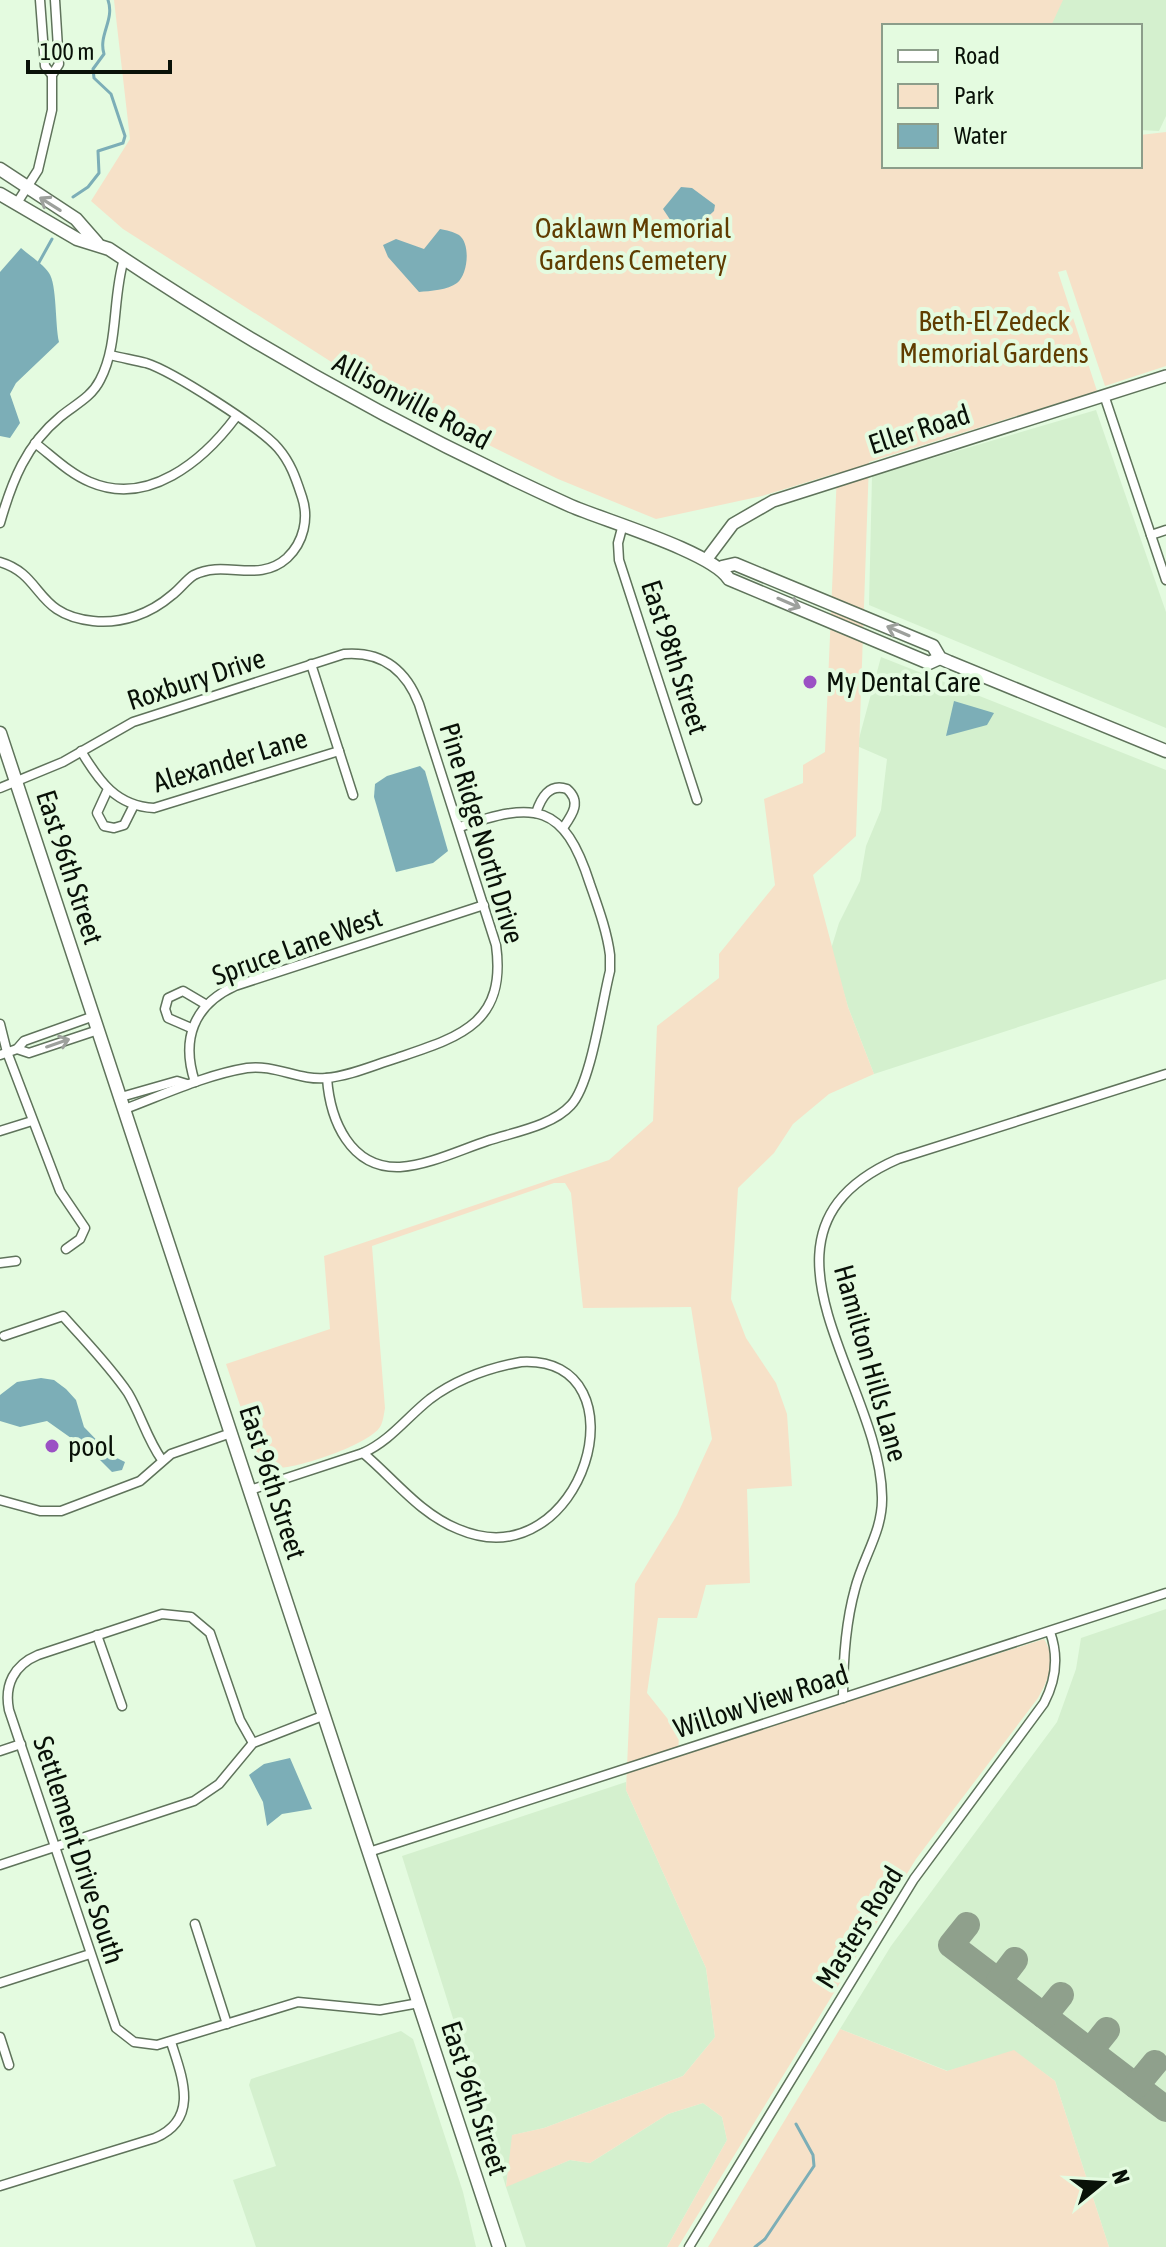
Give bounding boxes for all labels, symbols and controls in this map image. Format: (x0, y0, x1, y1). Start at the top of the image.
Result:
scale bar (28, 24, 170, 74)
legend (882, 24, 1142, 168)
text: 100 m (40, 38, 94, 65)
text: Road (954, 42, 1000, 69)
text: Park (954, 82, 995, 109)
text: Water (954, 122, 1007, 149)
one-way arrow (40, 195, 62, 212)
park label: Oaklawn Memorial Gardens Cemetery (535, 212, 732, 276)
park label: Beth-El Zedeck Memorial Gardens (899, 305, 1089, 369)
street label: Allisonville Road (328, 346, 496, 456)
street label: Eller Road (864, 398, 974, 460)
street label: East 98th Street (635, 576, 715, 738)
one-way arrow (776, 597, 801, 612)
one-way arrow (887, 623, 911, 637)
street label: Roxbury Drive (123, 642, 269, 716)
place label: My Dental Care (826, 666, 981, 698)
marker: My Dental Care (801, 673, 819, 691)
street label: Pine Ridge North Drive (433, 719, 531, 947)
street label: Alexander Lane (149, 721, 311, 799)
street label: East 96th Street (30, 786, 110, 948)
street label: Spruce Lane West (208, 901, 386, 991)
one-way arrow (45, 1035, 70, 1050)
street label: Hamilton Hills Lane (828, 1261, 914, 1465)
street label: East 96th Street (233, 1401, 313, 1563)
place label: pool (68, 1430, 116, 1462)
marker: pool (43, 1437, 61, 1455)
street label: Willow View Road (670, 1658, 852, 1744)
street label: Settlement Drive South (27, 1732, 131, 1968)
street label: Masters Road (809, 1860, 909, 1994)
street label: East 96th Street (435, 2017, 515, 2179)
north arrow (1062, 2143, 1142, 2223)
text: N (1107, 2167, 1135, 2187)

